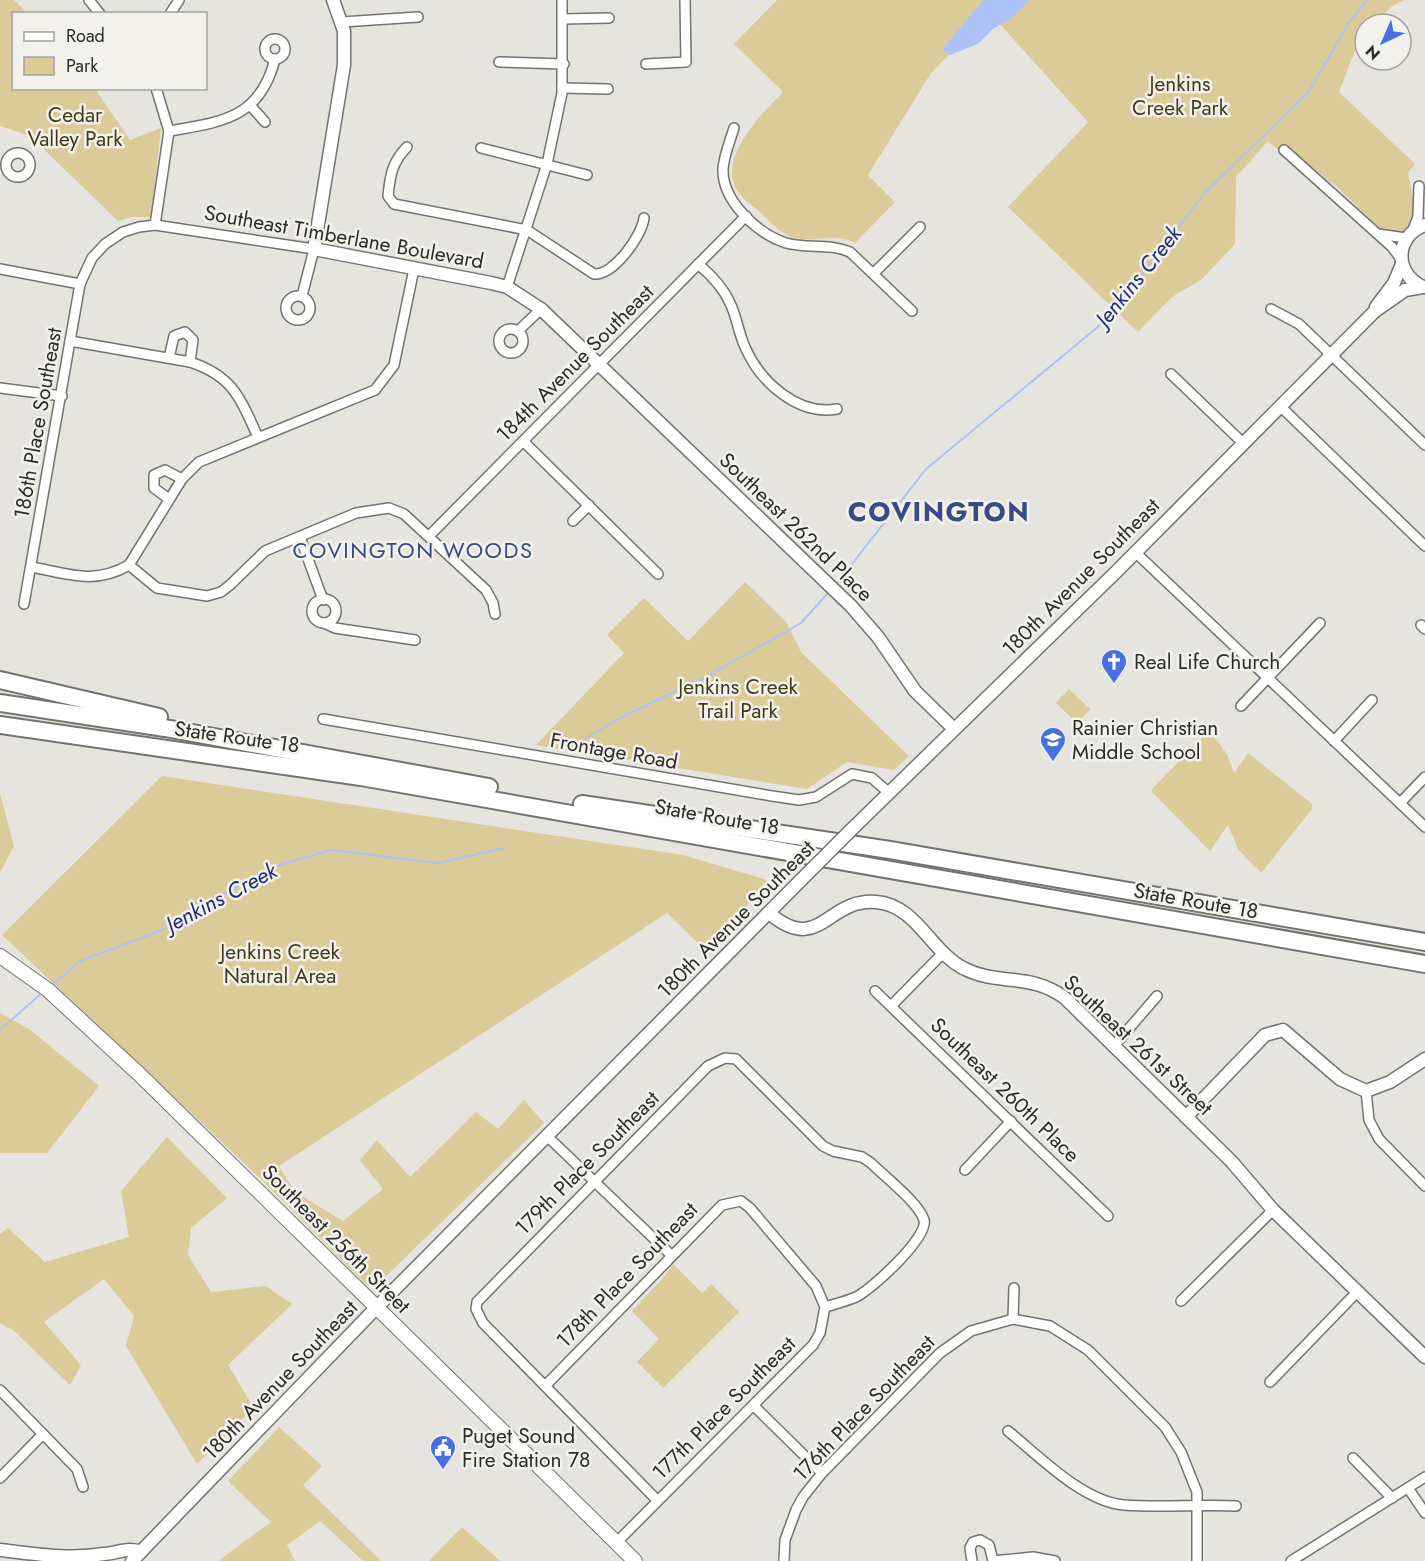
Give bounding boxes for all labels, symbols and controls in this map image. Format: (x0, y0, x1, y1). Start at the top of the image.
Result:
legend (12, 12, 207, 90)
north arrow (1353, 12, 1413, 72)
text: Road (66, 23, 105, 49)
text: N (1360, 40, 1385, 65)
text: Park (66, 53, 98, 79)
park label: Jenkins Creek Park (1132, 69, 1229, 123)
park label: Cedar Valley Park (28, 100, 123, 154)
street label: Southeast Timberlane Boulevard (202, 198, 486, 276)
water label: Jenkins Creek (1085, 217, 1190, 336)
street label: 184th Avenue Southeast (490, 278, 660, 448)
street label: 186th Place Southeast (6, 325, 70, 521)
street label: Southeast 262nd Place (712, 446, 880, 609)
street label: 180th Avenue Southeast (995, 491, 1167, 663)
district label: COVINGTON (848, 492, 1030, 531)
district label: COVINGTON WOODS (292, 534, 534, 566)
church icon: Real Life Church (1099, 647, 1129, 685)
place label: Real Life Church (1134, 647, 1280, 677)
park label: Jenkins Creek Trail Park (675, 672, 799, 726)
street label: State Route 18 (172, 713, 302, 761)
place label: Rainier Christian Middle School (1072, 713, 1218, 767)
street label: Frontage Road (548, 725, 680, 777)
school or university icon: Rainier Christian Middle School (1038, 725, 1068, 763)
street label: State Route 18 (652, 791, 782, 843)
street label: 180th Avenue Southeast (650, 833, 822, 1005)
water label: Jenkins Creek (156, 854, 284, 942)
street label: State Route 18 (1131, 875, 1261, 927)
park label: Jenkins Creek Natural Area (217, 937, 341, 991)
street label: Southeast 261st Street (1057, 968, 1219, 1122)
street label: Southeast 260th Place (924, 1011, 1086, 1169)
street label: 179th Place Southeast (508, 1084, 666, 1242)
street label: Southeast 256th Street (255, 1158, 417, 1320)
street label: 178th Place Southeast (549, 1195, 705, 1355)
street label: 180th Avenue Southeast (196, 1293, 364, 1467)
street label: 176th Place Southeast (786, 1328, 942, 1488)
street label: 177th Place Southeast (646, 1330, 802, 1486)
place label: Puget Sound Fire Station 78 (462, 1421, 590, 1475)
public building icon: Puget Sound Fire Station 78 (428, 1433, 458, 1471)

